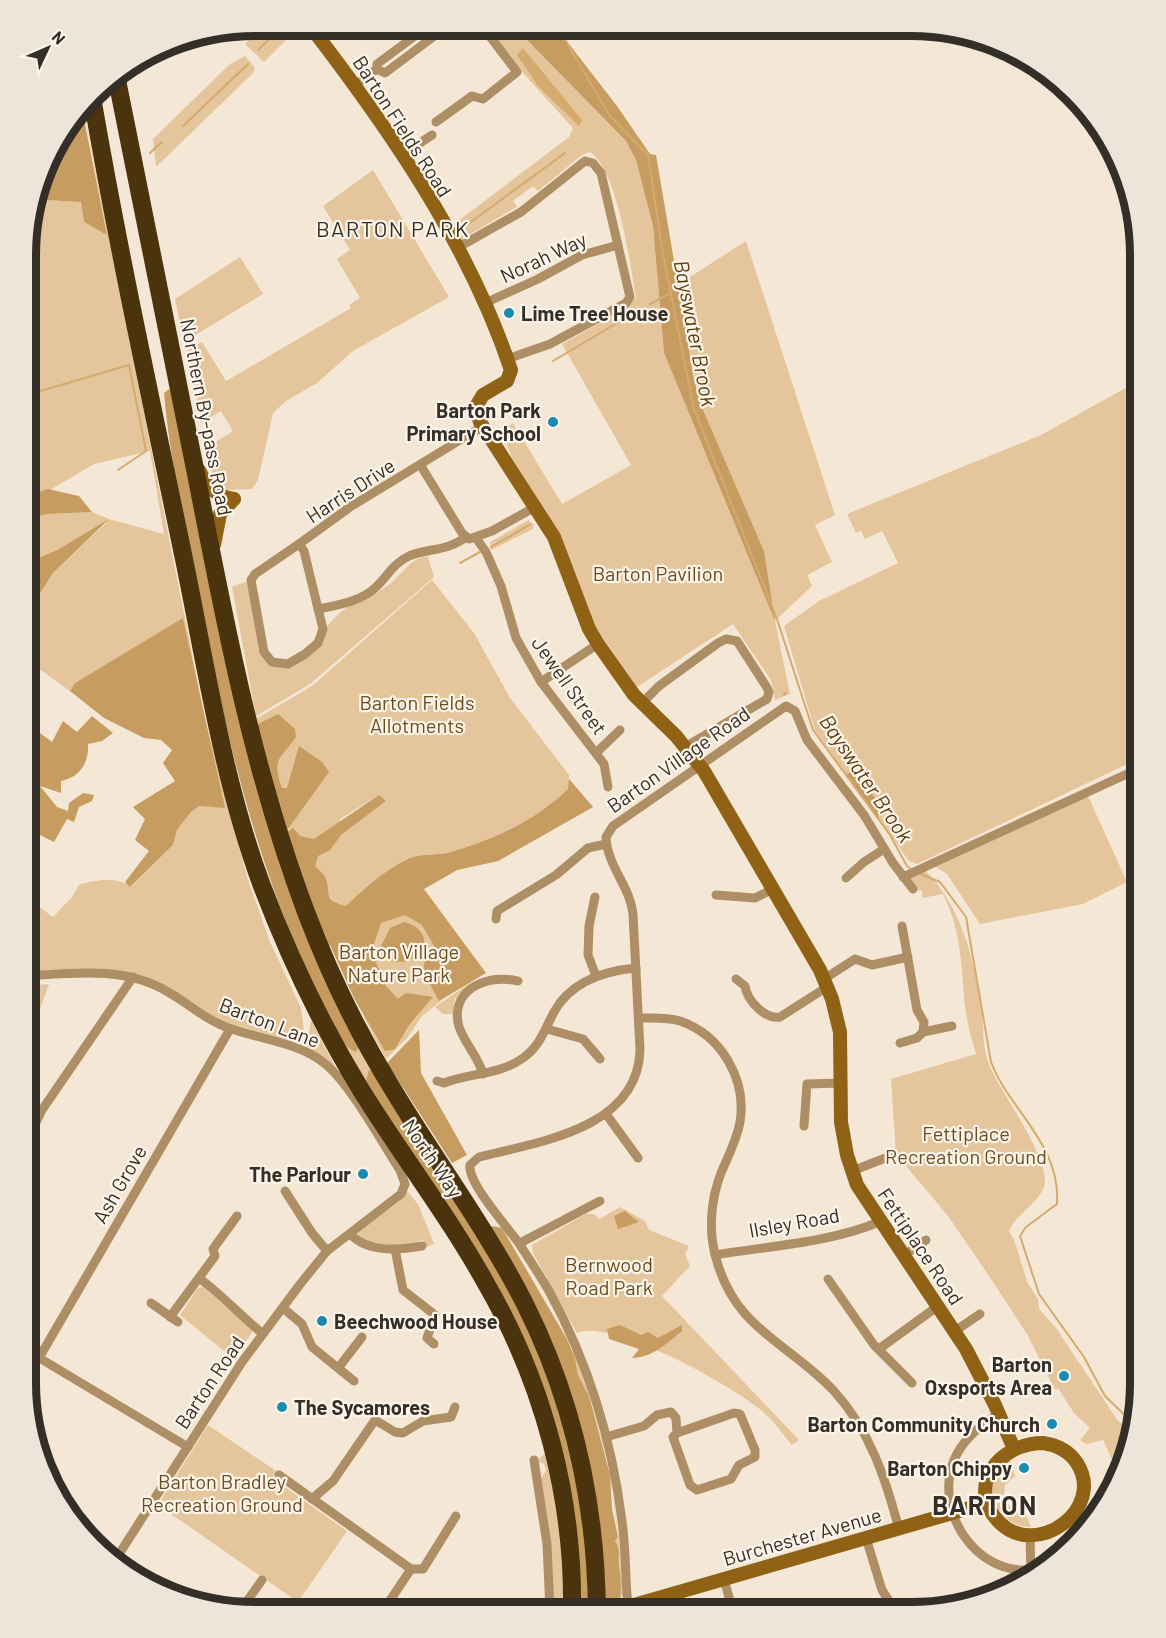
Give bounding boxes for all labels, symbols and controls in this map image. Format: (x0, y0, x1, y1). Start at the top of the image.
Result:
north arrow (18, 18, 78, 78)
text: N (49, 27, 70, 48)
street label: Barton Fields Road (348, 51, 458, 201)
district label: BARTON PARK (316, 215, 470, 241)
street label: Norah Way (496, 227, 590, 287)
water label: Bayswater Brook (670, 258, 723, 409)
place label: Lime Tree House (521, 301, 669, 325)
marker: Lime Tree House (502, 306, 516, 320)
street label: Northern By-pass Road (176, 316, 238, 518)
place label: Barton Park Primary School (406, 398, 541, 445)
marker: Barton Park Primary School (546, 415, 560, 429)
street label: Harris Drive (301, 452, 399, 528)
park label: Barton Pavilion (593, 561, 723, 585)
street label: Jewell Street (527, 631, 613, 739)
park label: Barton Fields Allotments (359, 690, 475, 737)
street label: Barton Village Road (602, 701, 754, 817)
water label: Bayswater Brook (815, 709, 919, 847)
park label: Barton Village Nature Park (339, 939, 459, 986)
street label: Barton Lane (216, 992, 324, 1052)
street label: North Way (398, 1114, 468, 1202)
park label: Fettiplace Recreation Ground (885, 1121, 1047, 1168)
street label: Ash Grove (87, 1141, 151, 1227)
place label: The Parlour (249, 1162, 351, 1186)
marker: The Parlour (356, 1167, 370, 1181)
street label: Fettiplace Road (873, 1183, 969, 1309)
street label: Ilsley Road (747, 1202, 841, 1242)
park label: Bernwood Road Park (565, 1252, 653, 1299)
place label: Beechwood House (334, 1309, 498, 1333)
marker: Beechwood House (315, 1314, 329, 1328)
street label: Barton Road (169, 1331, 249, 1433)
place label: Barton Oxsports Area (925, 1352, 1052, 1399)
marker: Barton Oxsports Area (1057, 1369, 1071, 1383)
place label: The Sycamores (294, 1395, 430, 1419)
marker: The Sycamores (275, 1400, 289, 1414)
place label: Barton Community Church (807, 1412, 1040, 1436)
marker: Barton Community Church (1045, 1417, 1059, 1431)
place label: Barton Chippy (887, 1456, 1012, 1480)
marker: Barton Chippy (1017, 1461, 1031, 1475)
park label: Barton Bradley Recreation Ground (141, 1469, 303, 1516)
district label: BARTON (932, 1489, 1038, 1520)
street label: Burchester Avenue (720, 1502, 884, 1570)

